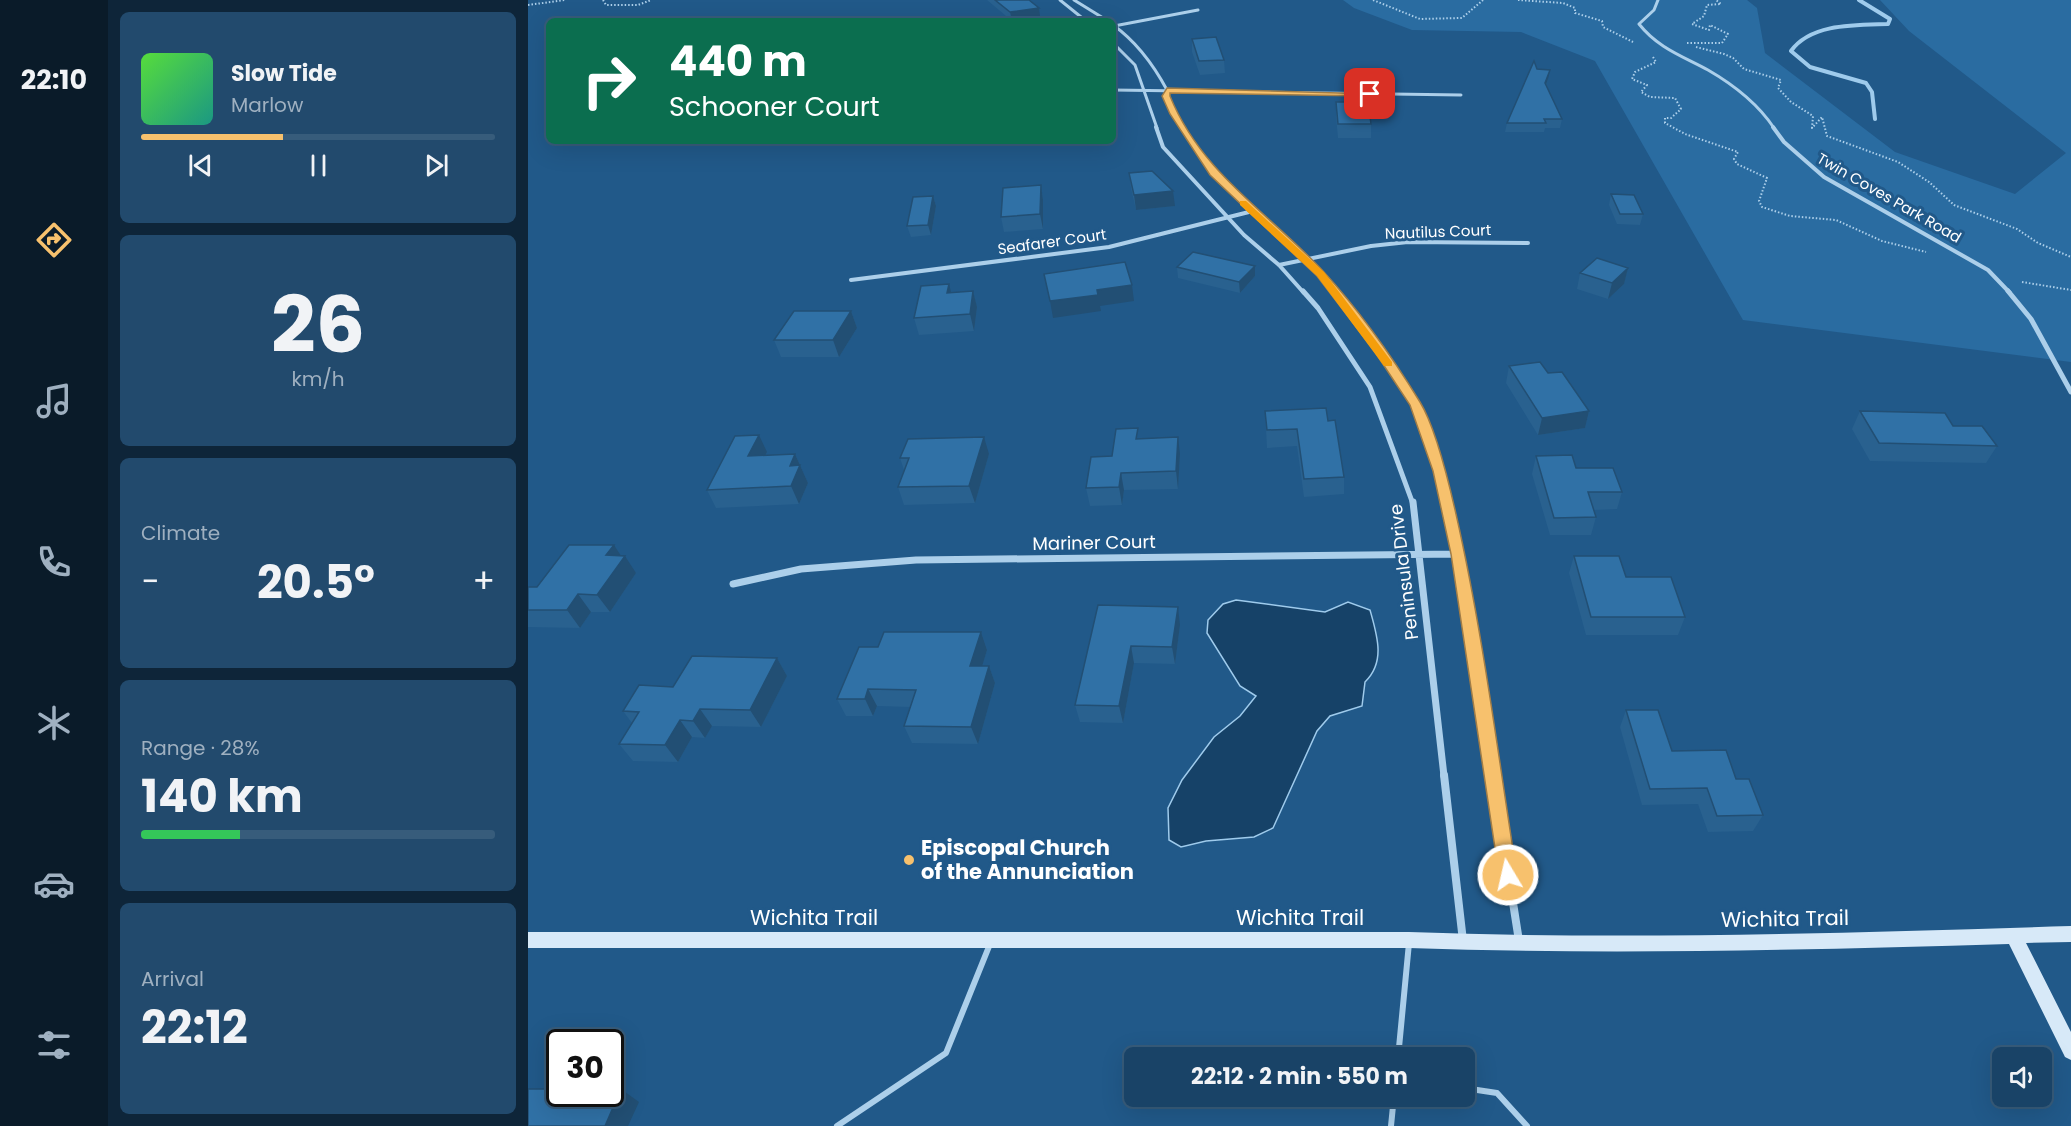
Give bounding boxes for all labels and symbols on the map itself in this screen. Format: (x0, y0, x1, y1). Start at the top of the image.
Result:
pin (1344, 68, 1395, 119)
street label: Twin Coves Park Road (1813, 148, 1965, 248)
street label: Nautilus Court (1384, 219, 1492, 244)
street label: Seafarer Court (996, 223, 1108, 260)
street label: Peninsula Drive (1383, 503, 1424, 641)
street label: Mariner Court (1032, 529, 1156, 556)
place label: Episcopal Church of the Annunciation (921, 833, 1134, 886)
position arrow (1476, 843, 1540, 907)
marker: Episcopal Church of the Annunciation (902, 853, 916, 867)
street label: Wichita Trail (750, 903, 878, 932)
street label: Wichita Trail (1236, 903, 1364, 932)
street label: Wichita Trail (1721, 903, 1849, 934)
speed limit sign: 30 (546, 1029, 624, 1107)

